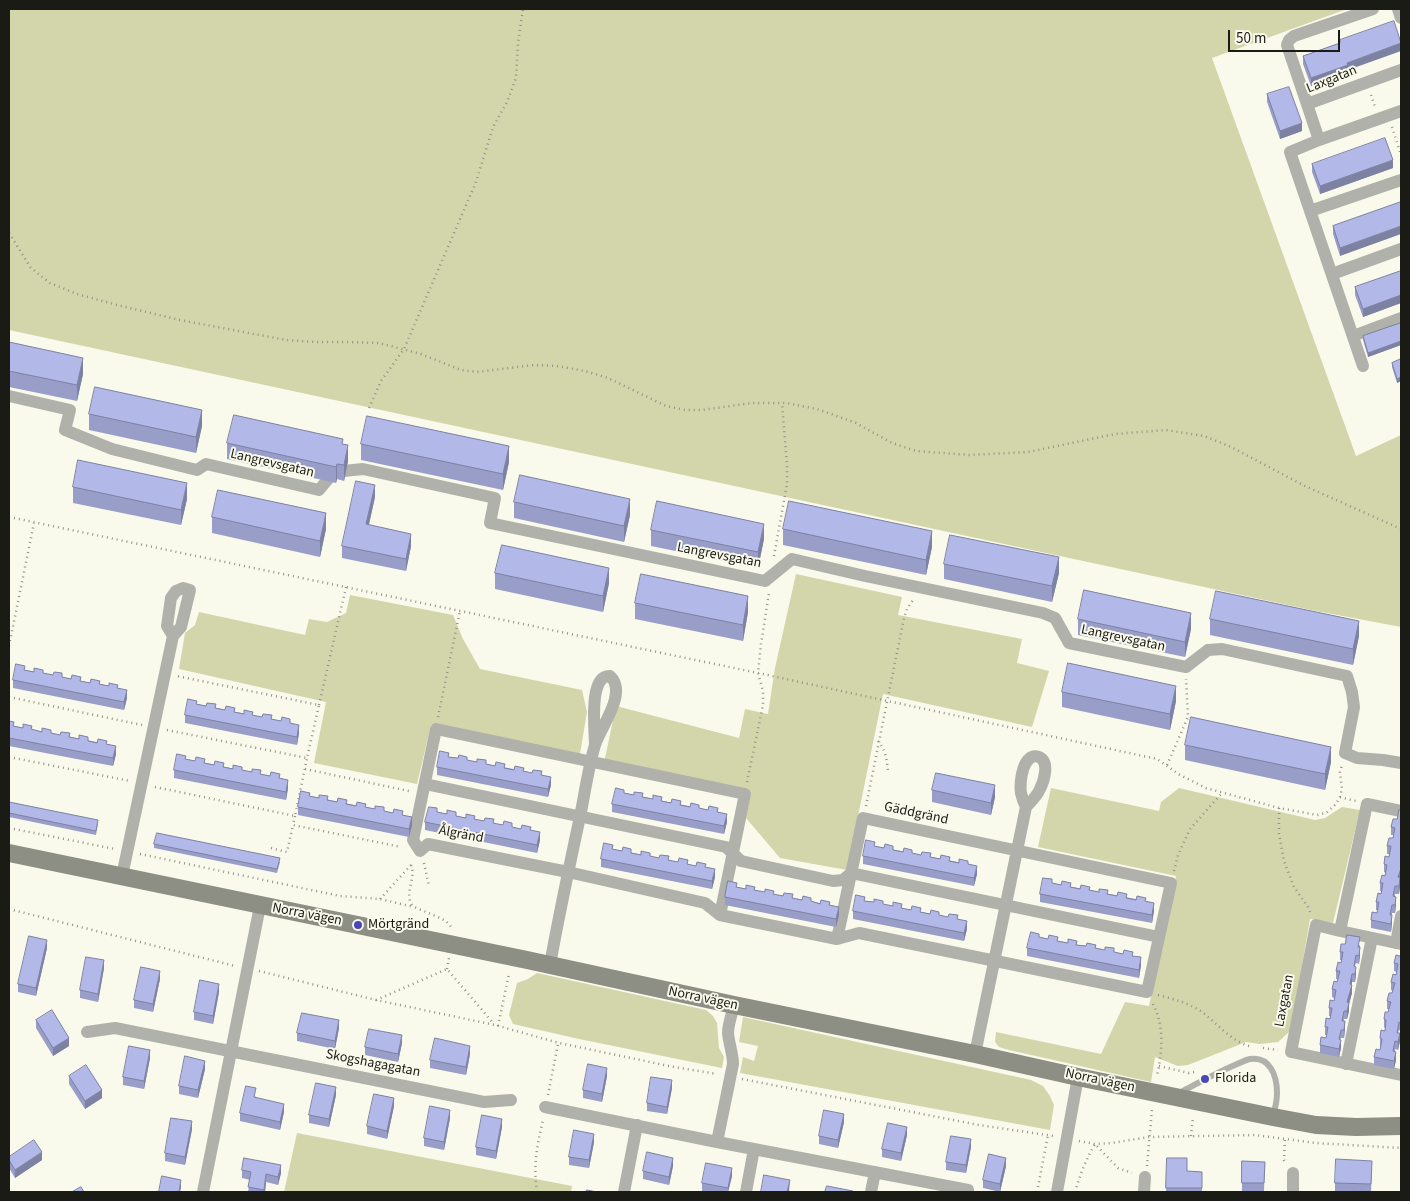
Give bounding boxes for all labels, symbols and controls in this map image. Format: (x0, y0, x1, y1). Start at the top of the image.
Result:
scale bar (1230, 20, 1342, 52)
text: 50 m (1236, 28, 1266, 49)
street label: Laxgatan (1304, 62, 1360, 98)
street label: Langrevsgatan (228, 446, 316, 482)
street label: Langrevsgatan (675, 540, 763, 572)
street label: Langrevsgatan (1079, 622, 1167, 656)
street label: Gäddgränd (882, 799, 950, 829)
street label: Ålgränd (437, 822, 485, 848)
street label: Norra vägen (271, 900, 343, 930)
place label: Mörtgränd (368, 917, 429, 933)
marker: Mörtgränd (352, 919, 364, 931)
street label: Laxgatan (1272, 973, 1298, 1029)
street label: Norra vägen (667, 983, 739, 1015)
street label: Skogshagagatan (324, 1047, 422, 1081)
street label: Norra vägen (1064, 1065, 1136, 1097)
place label: Florida (1215, 1071, 1256, 1087)
marker: Florida (1199, 1073, 1211, 1085)

